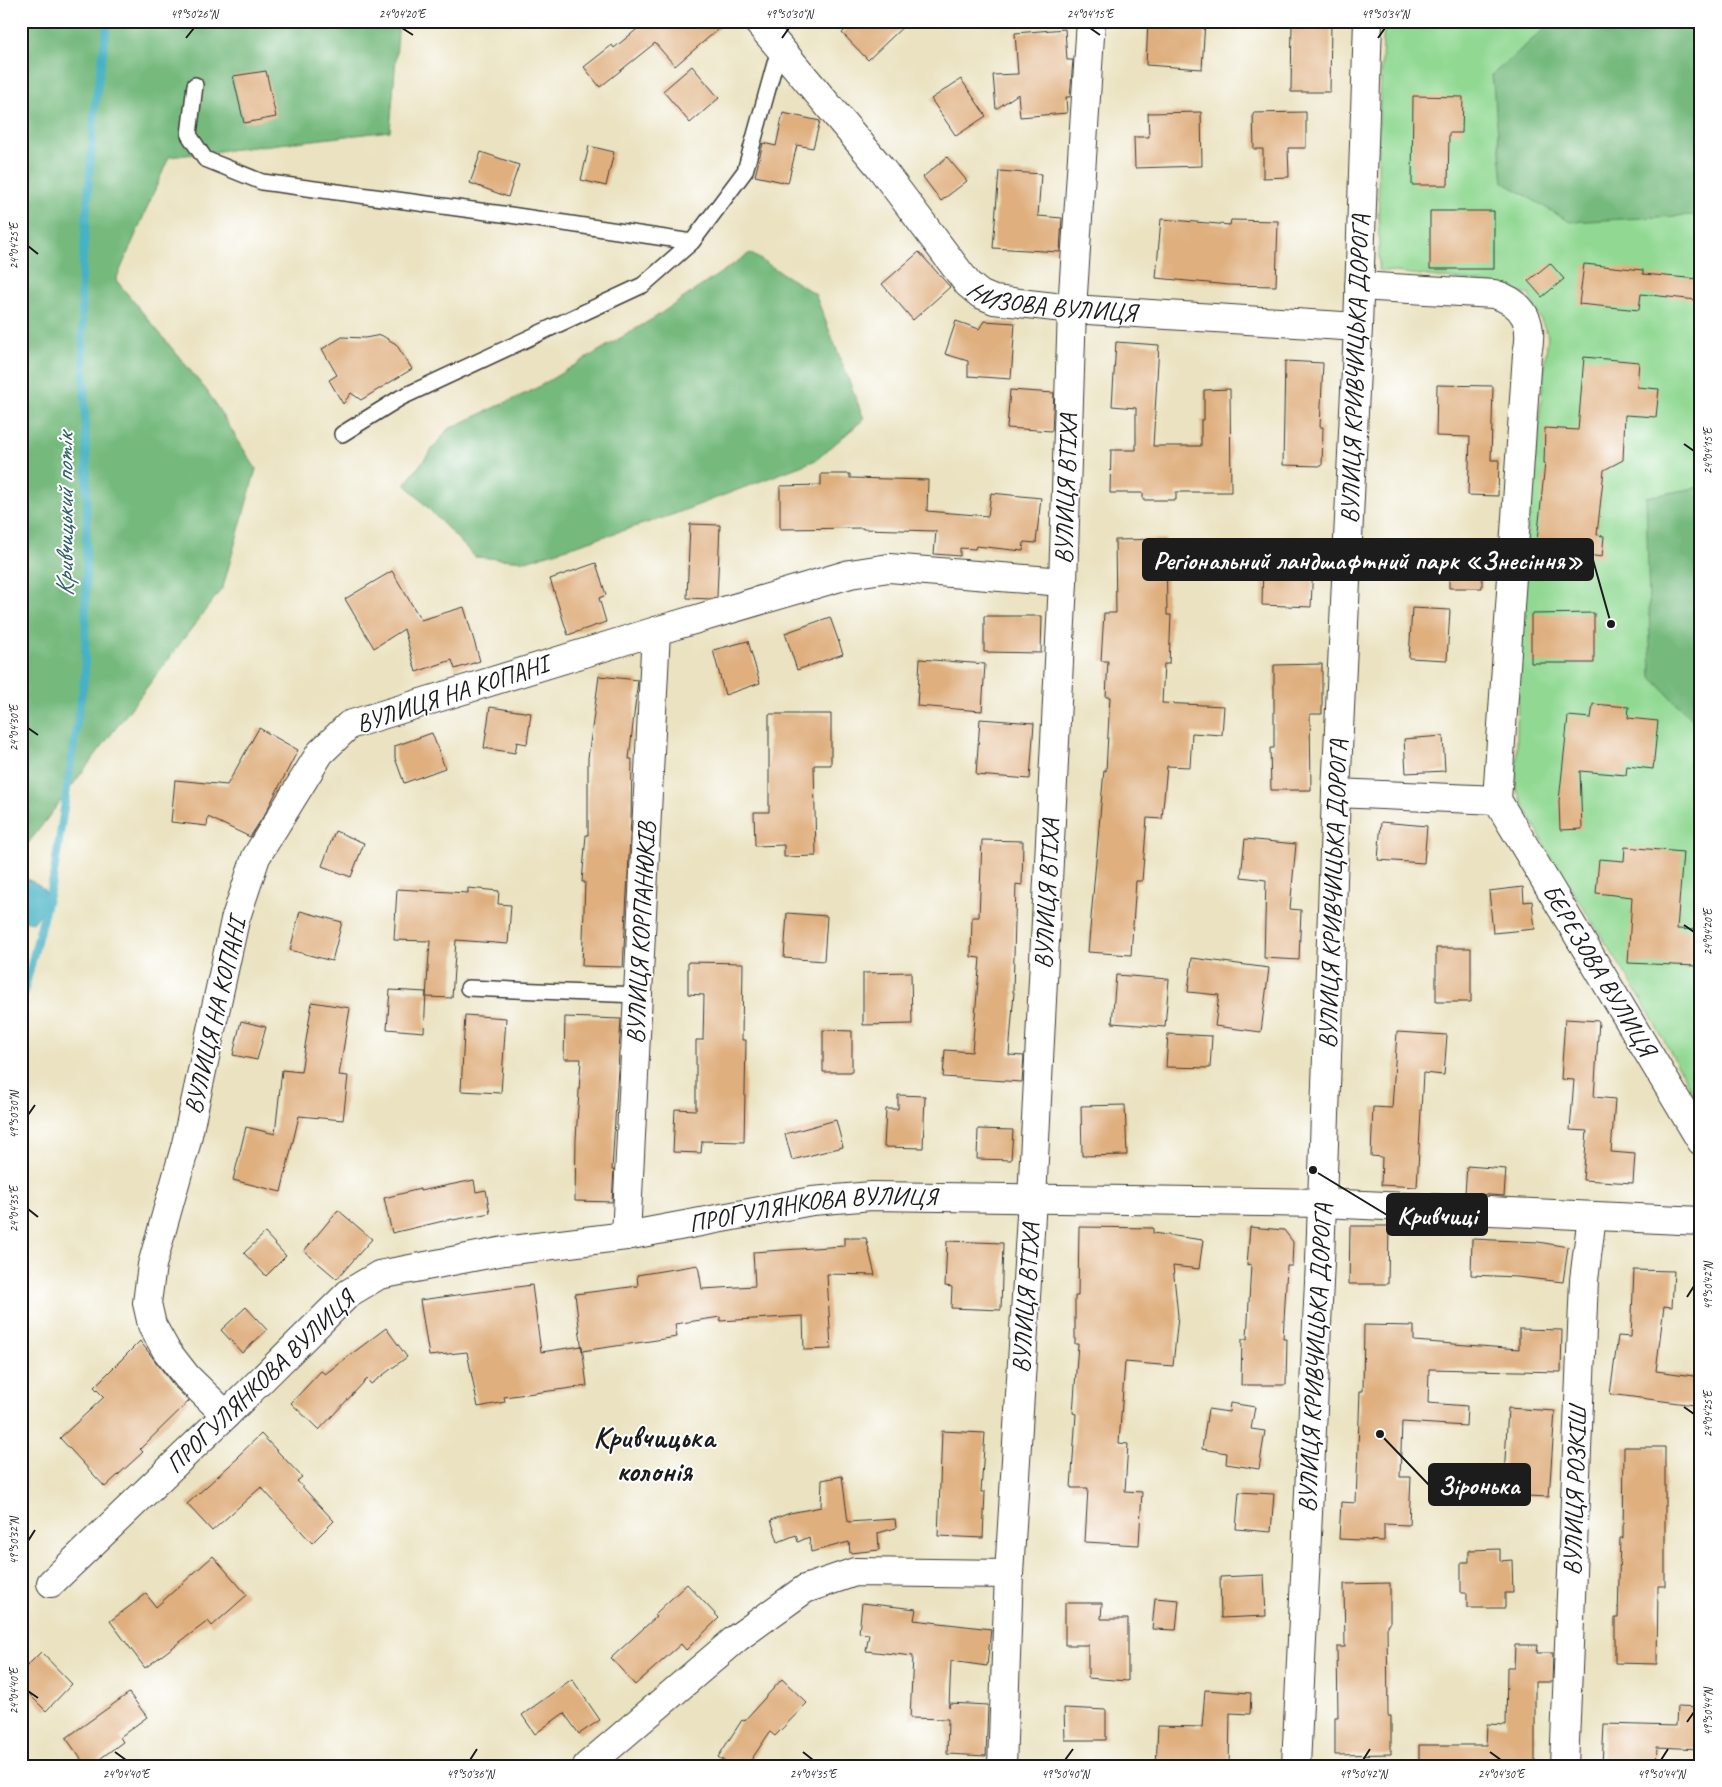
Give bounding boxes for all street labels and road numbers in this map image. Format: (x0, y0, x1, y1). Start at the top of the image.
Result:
street label: ВУЛИЦЯ КРИВЧИЦЬКА ДОРОГА (1334, 213, 1376, 524)
street label: НИЗОВА ВУЛИЦЯ (961, 274, 1141, 329)
street label: ВУЛИЦЯ ВТІХА (1047, 412, 1085, 565)
street label: ВУЛИЦЯ НА КОПАНІ (352, 646, 558, 740)
street label: ВУЛИЦЯ КРИВЧИЦЬКА ДОРОГА (1312, 738, 1354, 1049)
street label: ВУЛИЦЯ ВТІХА (1027, 817, 1067, 970)
street label: ВУЛИЦЯ КОРПАНЮКІВ (619, 819, 663, 1045)
street label: БЕРЕЗОВА ВУЛИЦЯ (1535, 878, 1665, 1065)
street label: ВУЛИЦЯ НА КОПАНІ (177, 909, 254, 1117)
street label: ПРОГУЛЯНКОВА ВУЛИЦЯ (686, 1179, 941, 1240)
street label: ВУЛИЦЯ КРИВЧИЦЬКА ДОРОГА (1291, 1202, 1339, 1513)
street label: ВУЛИЦЯ ВТІХА (1005, 1221, 1047, 1374)
street label: ПРОГУЛЯНКОВА ВУЛИЦЯ (159, 1281, 364, 1480)
street label: ВУЛИЦЯ РОЗКІШ (1556, 1402, 1594, 1576)

